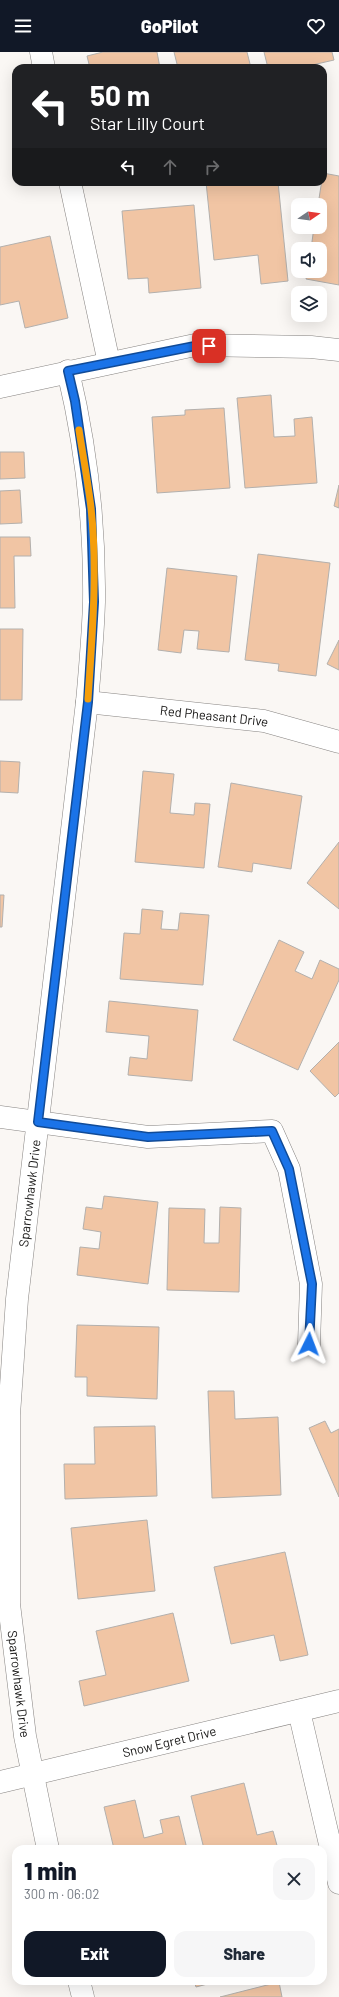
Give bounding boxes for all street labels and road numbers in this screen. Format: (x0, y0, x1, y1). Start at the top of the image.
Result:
street label: Red Pheasant Drive (159, 702, 271, 730)
street label: Sparrowhawk Drive (15, 1139, 44, 1248)
street label: Sparrowhawk Drive (4, 1629, 34, 1739)
street label: Snow Egret Drive (121, 1723, 218, 1761)

